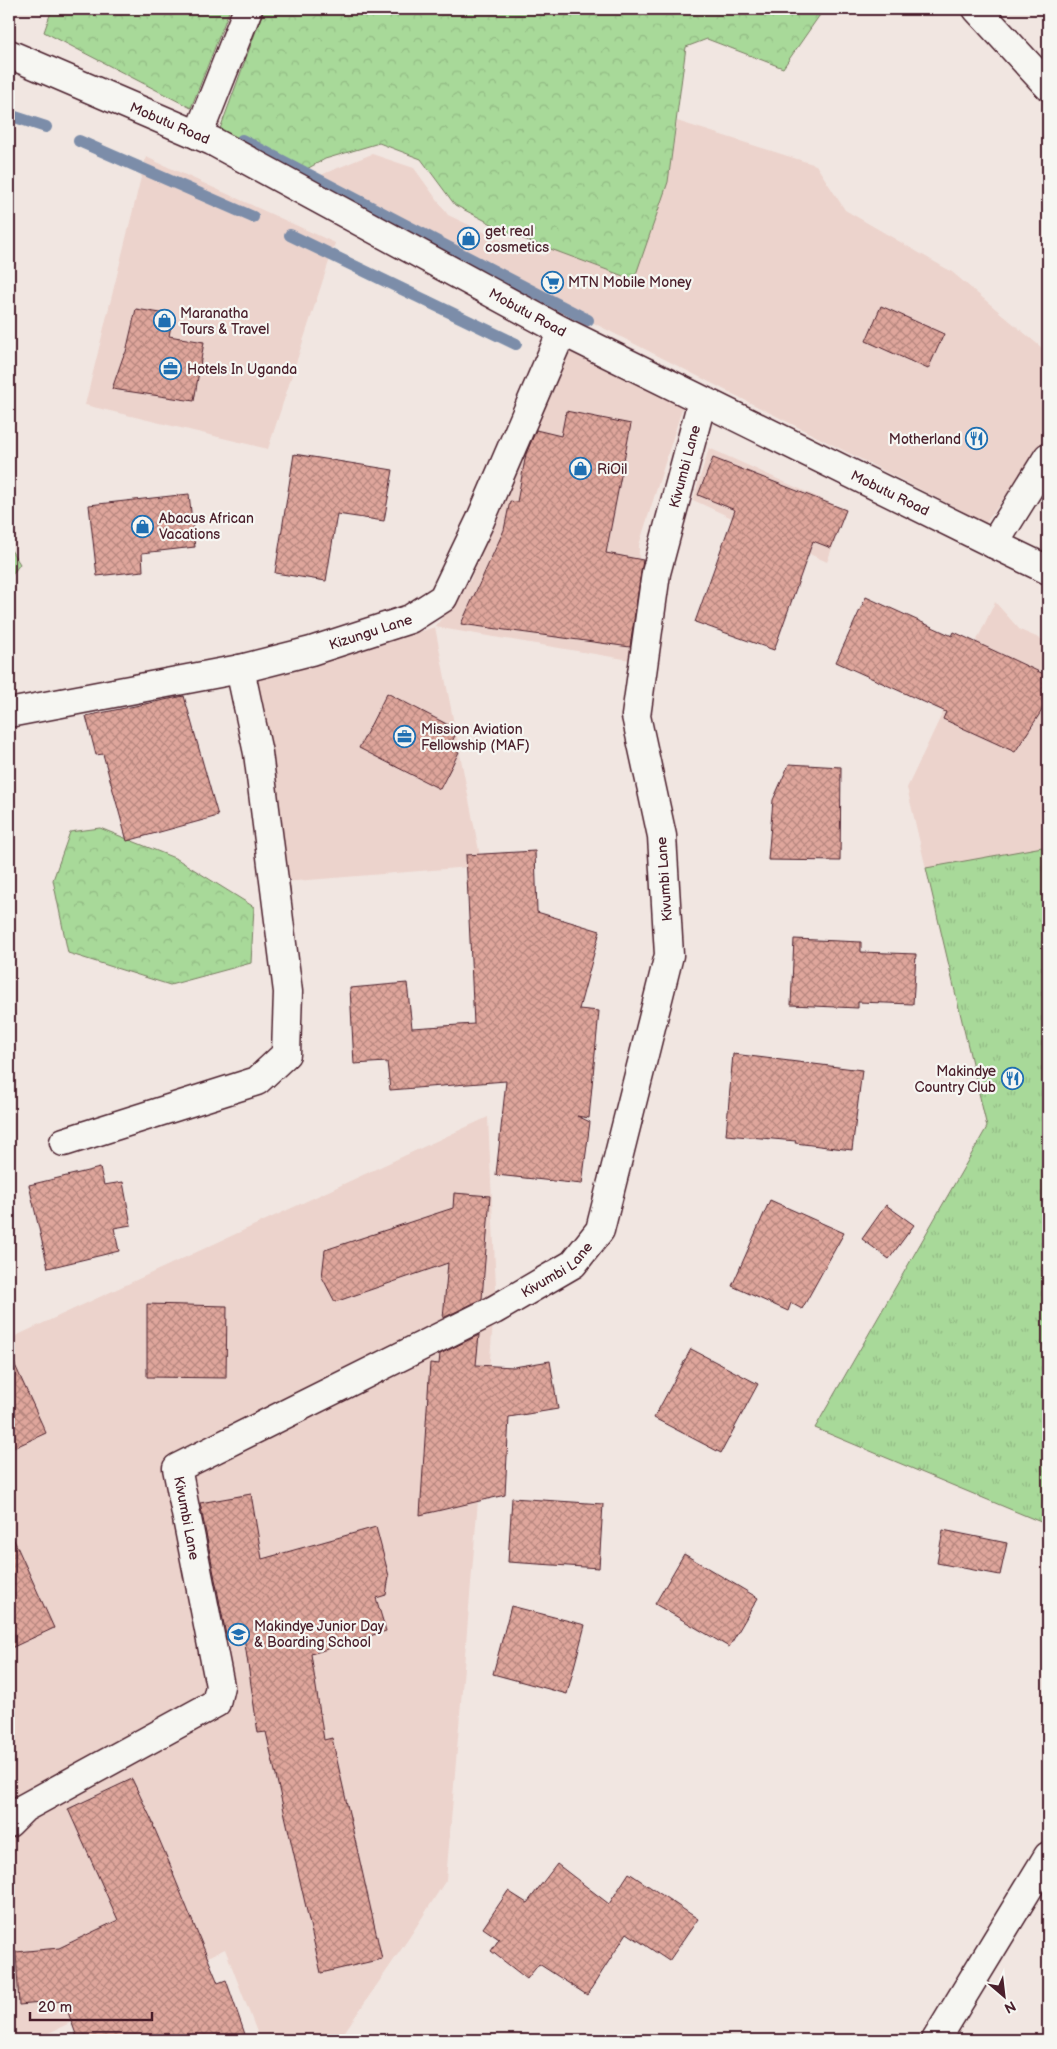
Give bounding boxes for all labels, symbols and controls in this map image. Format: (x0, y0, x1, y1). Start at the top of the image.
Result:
street label: Mobutu Road (127, 99, 212, 148)
place label: get real cosmetics (485, 223, 549, 256)
shop icon: get real cosmetics (457, 227, 481, 251)
supermarket icon: MTN Mobile Money (540, 270, 564, 294)
place label: MTN Mobile Money (568, 274, 692, 291)
street label: Mobutu Road (486, 285, 569, 341)
place label: Maranatha Tours & Travel (180, 305, 269, 338)
shop icon: Maranatha Tours & Travel (152, 309, 176, 333)
office icon: Hotels In Uganda (159, 357, 183, 381)
place label: Hotels In Uganda (187, 361, 297, 378)
street label: Kivumbi Lane (666, 423, 704, 510)
restaurant icon: Motherland (965, 427, 989, 451)
place label: Motherland (889, 431, 961, 448)
shop icon: RiOil (569, 457, 593, 481)
place label: RiOil (597, 461, 627, 478)
street label: Mobutu Road (848, 467, 932, 520)
place label: Abacus African Vacations (159, 510, 254, 543)
shop icon: Abacus African Vacations (131, 514, 155, 538)
street label: Kizungu Lane (327, 611, 414, 654)
place label: Mission Aviation Fellowship (MAF) (421, 721, 530, 754)
office icon: Mission Aviation Fellowship (MAF) (393, 725, 417, 749)
street label: Kivumbi Lane (653, 836, 676, 922)
place label: Makindye Country Club (915, 1063, 996, 1096)
restaurant icon: Makindye Country Club (1000, 1067, 1024, 1091)
street label: Kivumbi Lane (518, 1239, 596, 1301)
street label: Kivumbi Lane (170, 1475, 203, 1561)
place label: Makindye Junior Day & Boarding School (254, 1618, 385, 1651)
school or university icon: Makindye Junior Day & Boarding School (226, 1622, 250, 1646)
north arrow (980, 1972, 1030, 2022)
scale bar (30, 1989, 152, 2021)
text: N (1001, 1997, 1019, 2017)
text: 20 m (38, 1998, 72, 2017)

